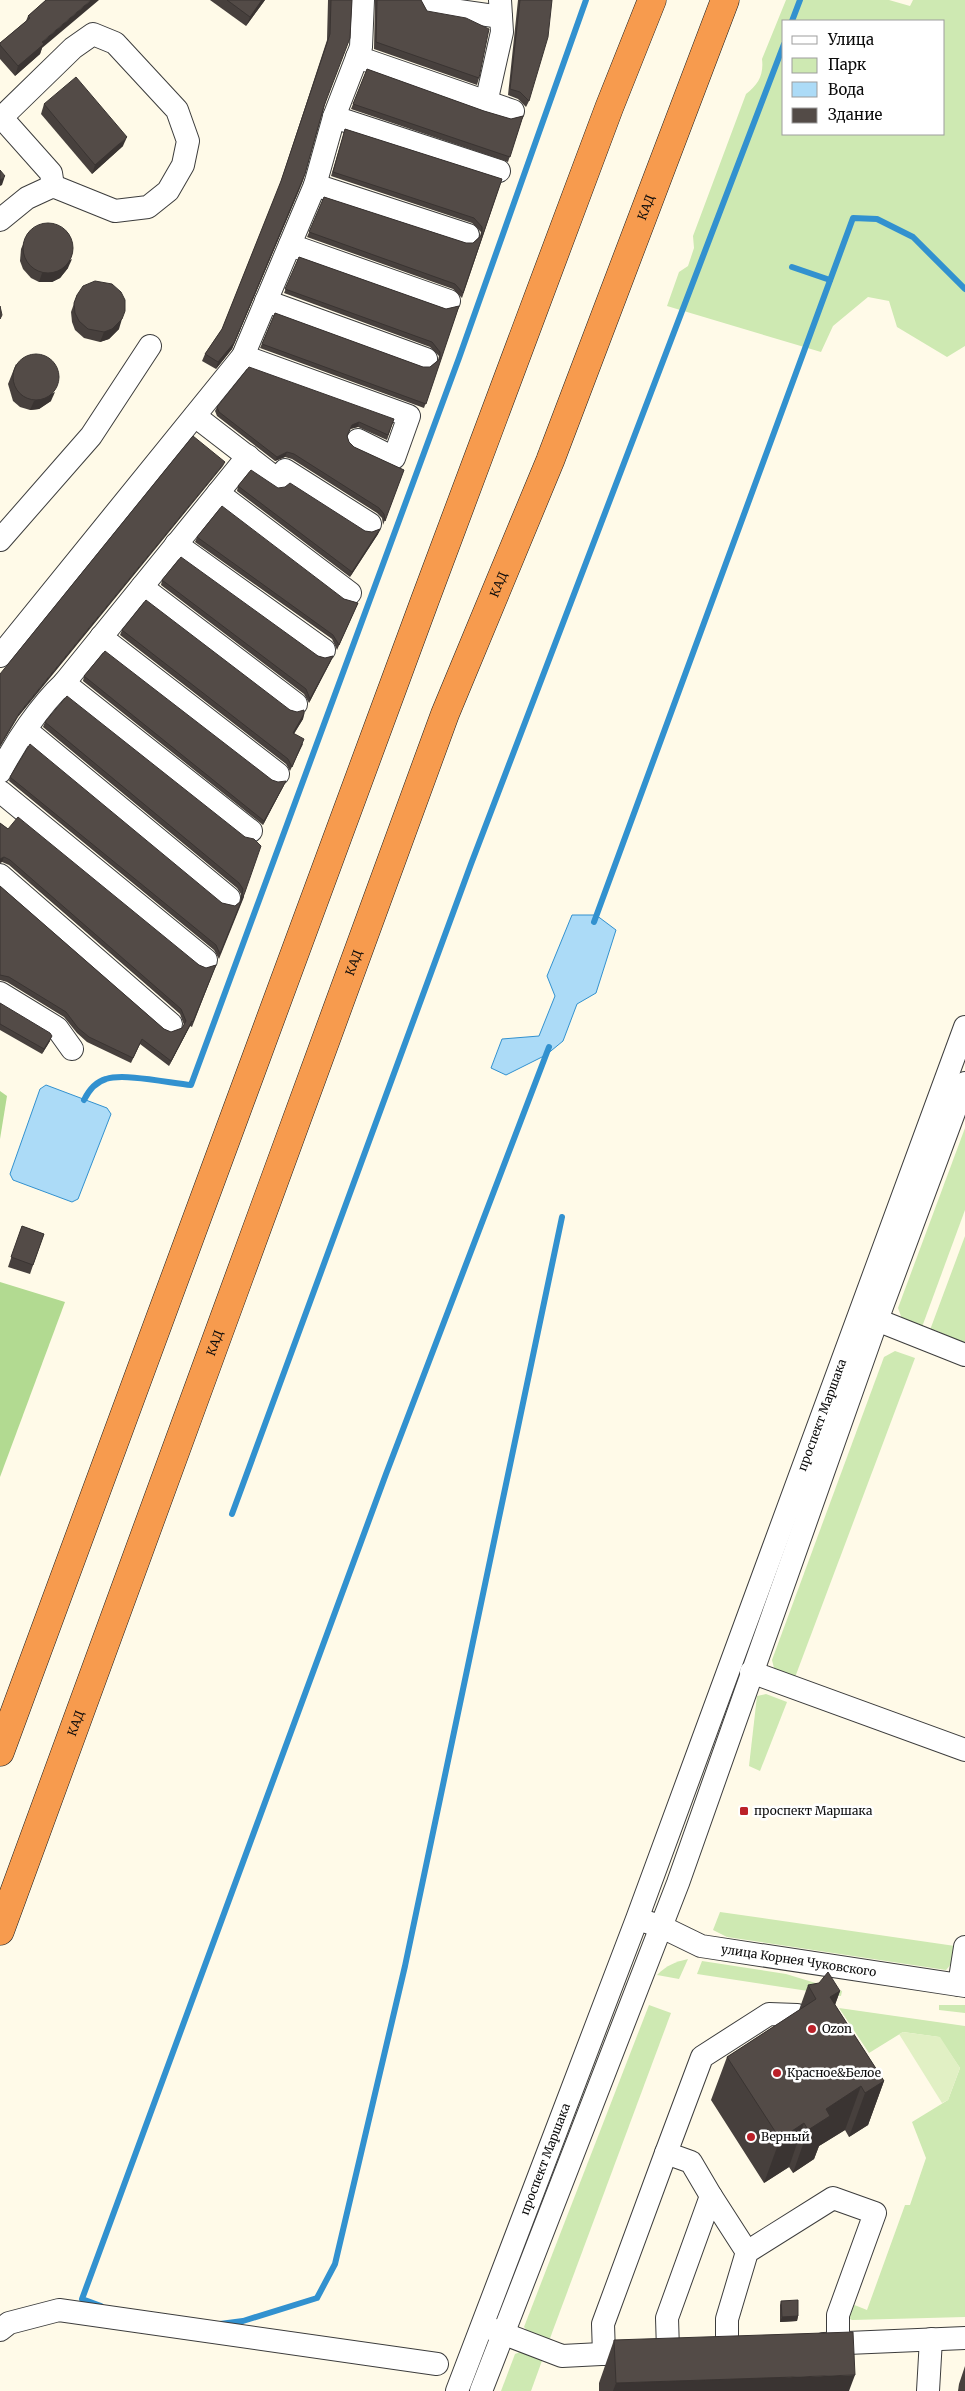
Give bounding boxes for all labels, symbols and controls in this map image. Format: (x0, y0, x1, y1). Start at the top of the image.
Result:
legend (782, 20, 945, 135)
text: Улица (827, 30, 874, 49)
text: Парк (828, 55, 867, 74)
text: Вода (828, 80, 864, 99)
text: Здание (828, 105, 882, 124)
street label: КАД (634, 192, 658, 222)
street label: КАД (486, 569, 510, 599)
street label: КАД (342, 947, 365, 977)
street label: КАД (203, 1328, 226, 1358)
street label: проспект Маршака (794, 1356, 849, 1473)
street label: КАД (64, 1708, 87, 1738)
place label: проспект Маршака (754, 1803, 873, 1818)
marker: проспект Маршака (738, 1805, 750, 1817)
street label: улица Корнея Чуковского (720, 1941, 877, 1979)
place label: Ozon (822, 2021, 852, 2036)
marker: Ozon (806, 2023, 818, 2035)
place label: Красное&Белое (787, 2065, 881, 2080)
marker: Красное&Белое (771, 2067, 783, 2079)
street label: проспект Маршака (517, 2101, 573, 2217)
place label: Верный (761, 2129, 810, 2144)
marker: Верный (745, 2131, 757, 2143)

